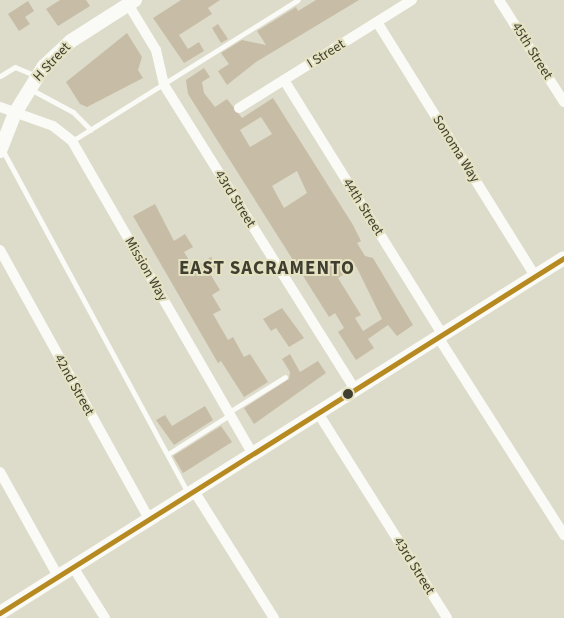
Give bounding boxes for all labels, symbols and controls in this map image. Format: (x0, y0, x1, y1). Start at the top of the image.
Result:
street label: 45th Street (508, 19, 556, 83)
street label: I Street (304, 36, 348, 72)
street label: H Street (30, 39, 74, 85)
street label: Sonoma Way (429, 112, 483, 186)
street label: 43rd Street (211, 167, 259, 231)
street label: 44th Street (339, 175, 387, 239)
street label: Mission Way (121, 234, 171, 304)
district label: EAST SACRAMENTO (177, 258, 357, 280)
street label: 42nd Street (50, 352, 98, 418)
unlabelled marker (343, 389, 353, 399)
street label: 43rd Street (390, 534, 438, 598)

